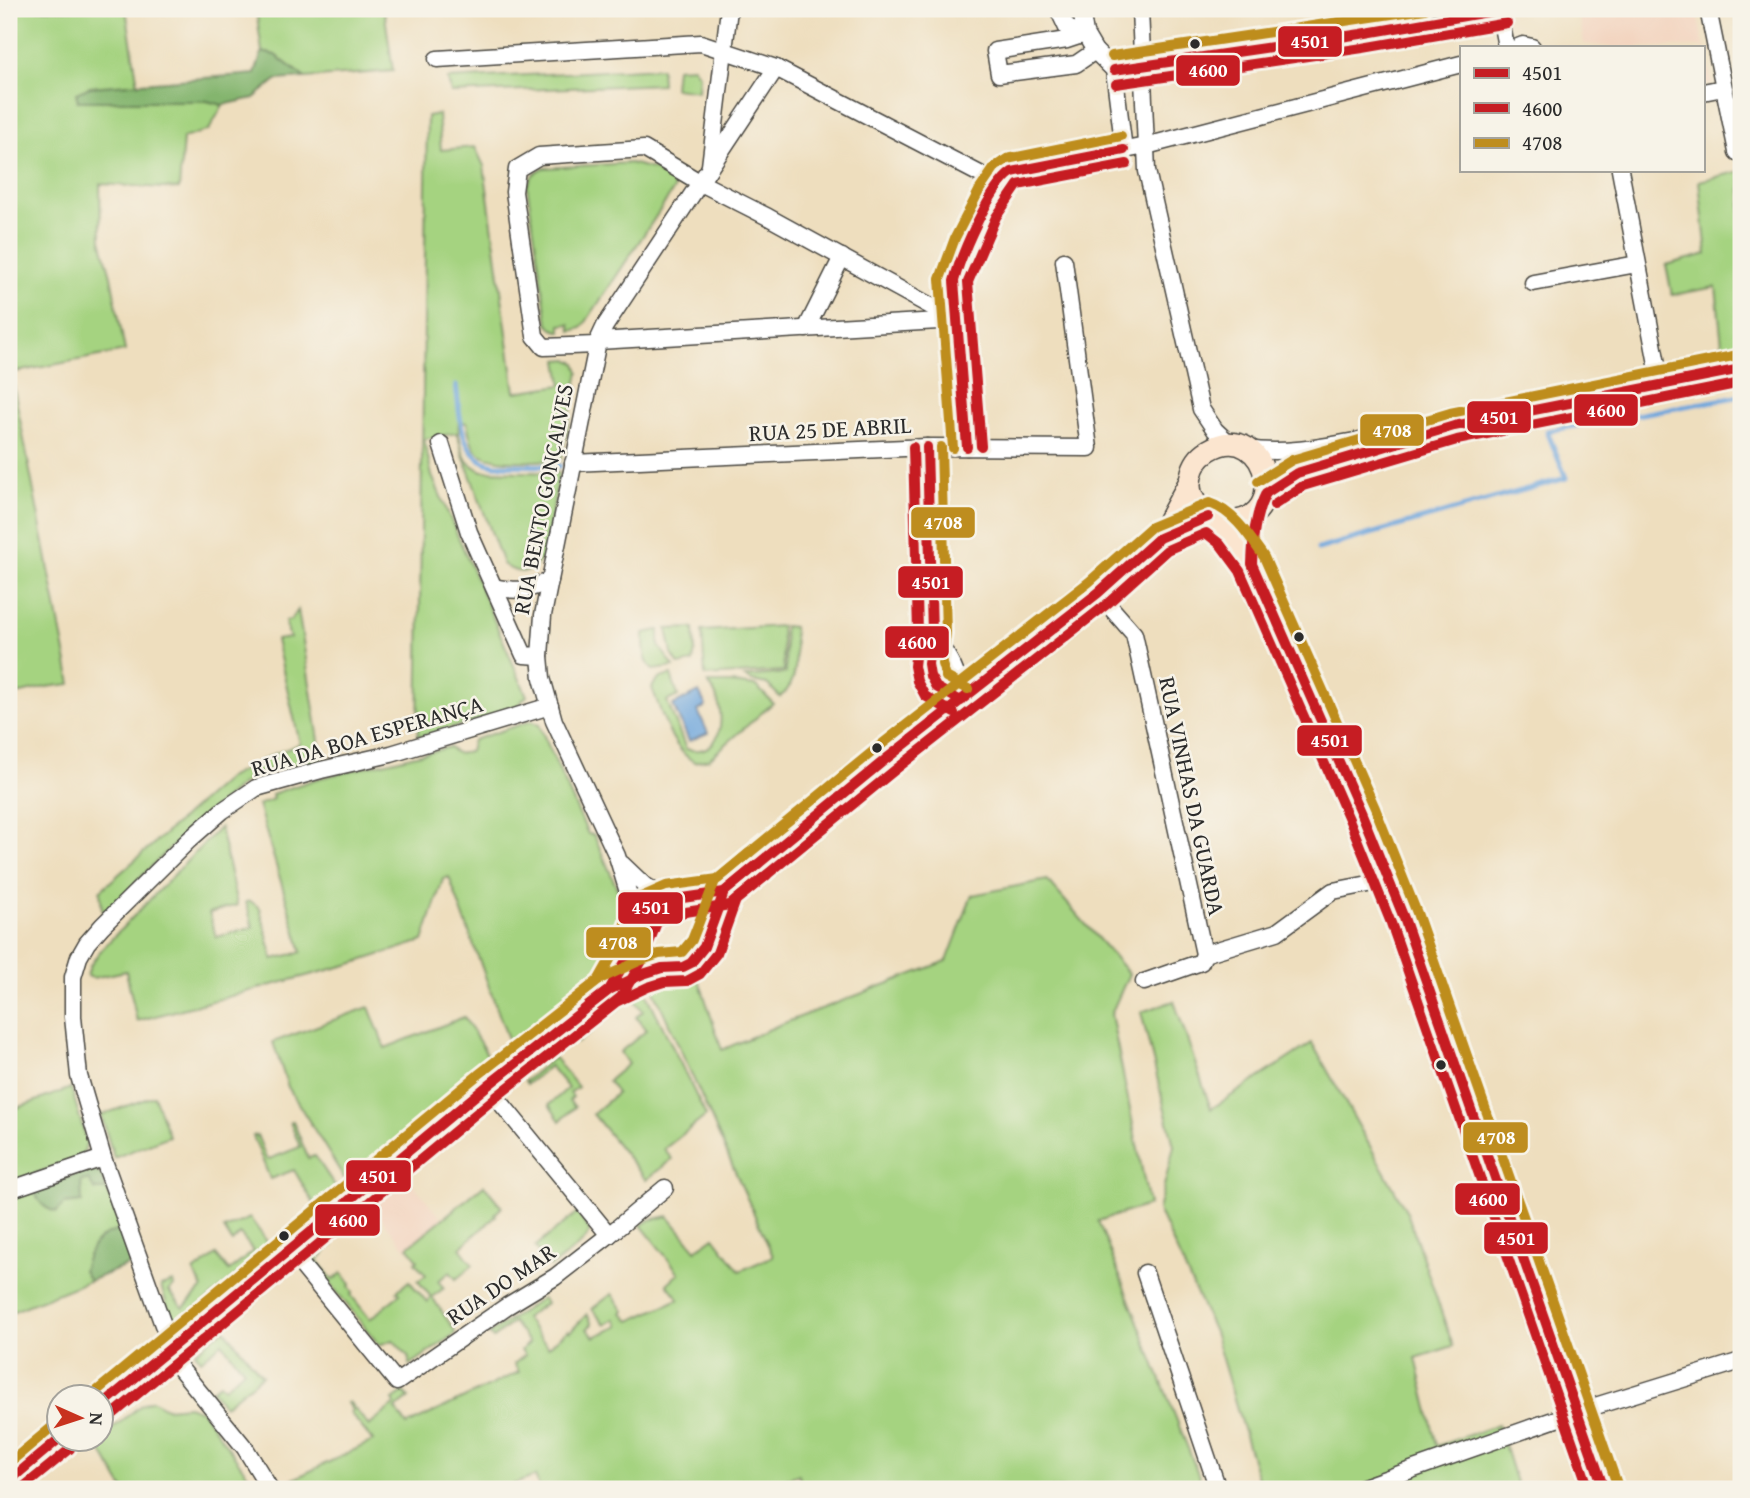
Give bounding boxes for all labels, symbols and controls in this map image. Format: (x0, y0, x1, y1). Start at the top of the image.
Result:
line badge: 4501 (1277, 25, 1343, 58)
text: 4501 (1290, 27, 1330, 55)
unlabelled marker (1188, 37, 1202, 51)
legend (1460, 46, 1704, 172)
line badge: 4600 (1175, 54, 1241, 87)
text: 4600 (1188, 56, 1228, 84)
text: 4501 (1522, 57, 1562, 88)
text: 4600 (1522, 93, 1562, 124)
text: 4708 (1522, 127, 1562, 158)
street label: RUA BENTO GONÇALVES (504, 381, 581, 617)
line badge: 4600 (1573, 393, 1639, 427)
text: 4600 (1586, 396, 1626, 424)
line badge: 4501 (1466, 400, 1532, 434)
text: 4501 (1479, 403, 1519, 431)
street label: RUA 25 DE ABRIL (748, 408, 912, 449)
line badge: 4708 (1359, 413, 1425, 447)
text: 4708 (1372, 416, 1412, 444)
line badge: 4708 (910, 506, 976, 539)
text: 4708 (923, 508, 963, 536)
line badge: 4501 (897, 565, 964, 599)
text: 4501 (911, 568, 951, 596)
line badge: 4600 (884, 625, 950, 659)
text: 4600 (897, 628, 937, 656)
unlabelled marker (1292, 630, 1306, 644)
street label: RUA VINHAS DA GUARDA (1151, 673, 1234, 918)
street label: RUA DA BOA ESPERANÇA (247, 687, 487, 784)
line badge: 4501 (1296, 724, 1363, 757)
text: 4501 (1310, 726, 1350, 754)
unlabelled marker (870, 741, 884, 755)
line badge: 4501 (617, 891, 684, 925)
text: 4501 (631, 893, 671, 921)
line badge: 4708 (585, 926, 652, 959)
text: 4708 (598, 928, 638, 956)
unlabelled marker (1434, 1058, 1448, 1072)
line badge: 4708 (1462, 1121, 1529, 1154)
text: 4708 (1476, 1123, 1516, 1151)
line badge: 4501 (345, 1159, 412, 1193)
text: 4501 (358, 1162, 398, 1190)
line badge: 4600 (1454, 1182, 1521, 1216)
text: 4600 (1468, 1185, 1508, 1213)
line badge: 4600 (314, 1203, 381, 1237)
text: 4600 (328, 1206, 368, 1234)
line badge: 4501 (1483, 1221, 1549, 1255)
text: 4501 (1496, 1224, 1536, 1252)
unlabelled marker (277, 1229, 291, 1243)
street label: RUA DO MAR (440, 1234, 563, 1332)
north arrow (46, 1382, 116, 1452)
text: N (83, 1412, 111, 1426)

